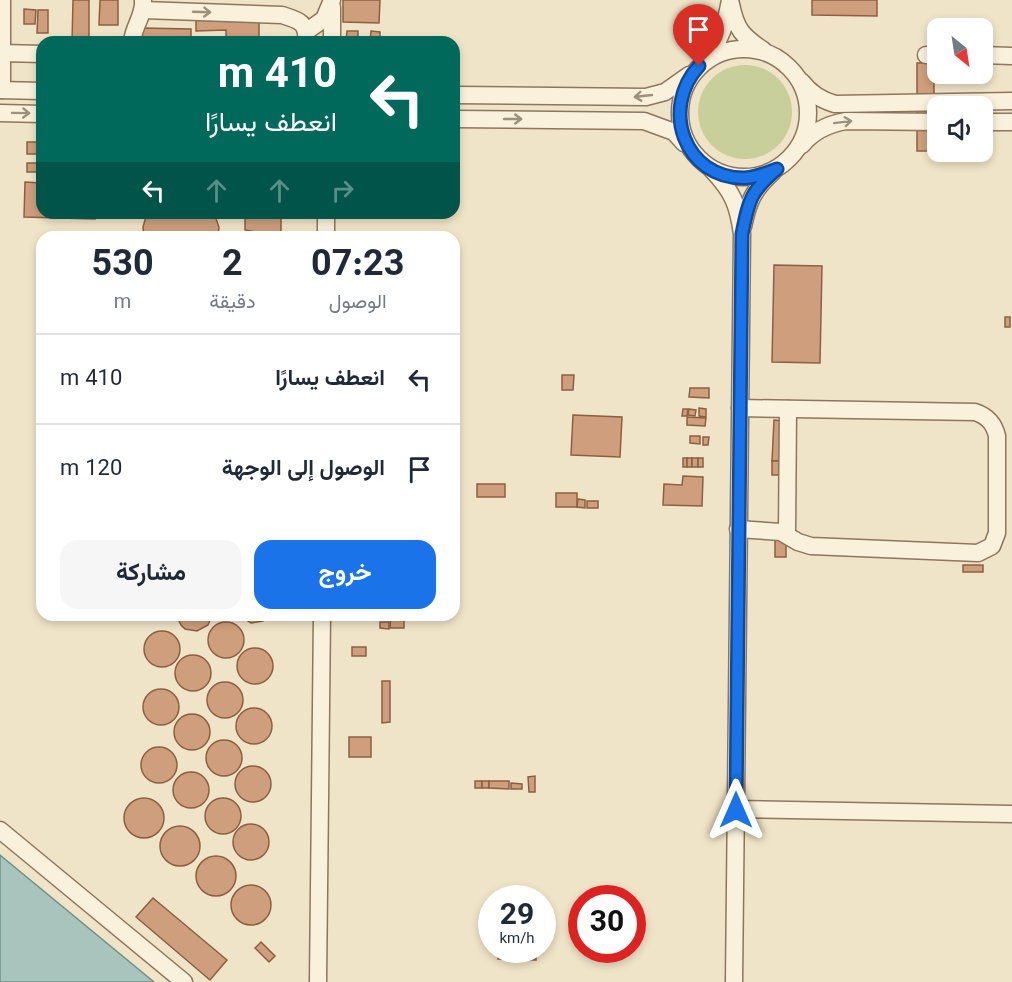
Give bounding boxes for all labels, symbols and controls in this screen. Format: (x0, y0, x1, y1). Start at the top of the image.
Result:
pin (673, 4, 724, 66)
one-way arrow (191, 7, 211, 18)
icon: arrive (682, 13, 715, 46)
north arrow (927, 18, 993, 84)
map controls (927, 18, 993, 162)
text: 410 m (218, 44, 337, 110)
icon: left (358, 60, 436, 138)
one-way arrow (634, 91, 654, 102)
button: sound (927, 96, 993, 162)
text: انعطف يسارًا (205, 103, 337, 146)
one-way arrow (11, 108, 30, 119)
one-way arrow (502, 113, 522, 125)
one-way arrow (833, 117, 853, 128)
icon: left (137, 174, 170, 207)
icon: ahead (200, 174, 233, 207)
icon: ahead (263, 174, 296, 207)
icon: right (326, 174, 359, 207)
text: 530 (92, 238, 154, 294)
text: 2 (222, 238, 243, 294)
text: 07:23 (311, 238, 404, 294)
text: m (114, 287, 131, 319)
text: دقيقة (209, 287, 255, 319)
text: الوصول (329, 287, 387, 319)
text: 410 m (60, 362, 122, 397)
text: انعطف يسارًا (275, 362, 385, 397)
icon: left (403, 363, 436, 396)
text: 120 m (60, 452, 122, 487)
text: الوصول إلى الوجهة (222, 452, 385, 487)
icon: arrive (403, 453, 436, 486)
button: مشاركة (60, 540, 242, 609)
button: خروج (254, 540, 436, 609)
position arrow (704, 778, 768, 842)
speed limit sign: 30 (568, 885, 646, 963)
text: 29 (500, 893, 534, 940)
text: km/h (499, 928, 535, 951)

